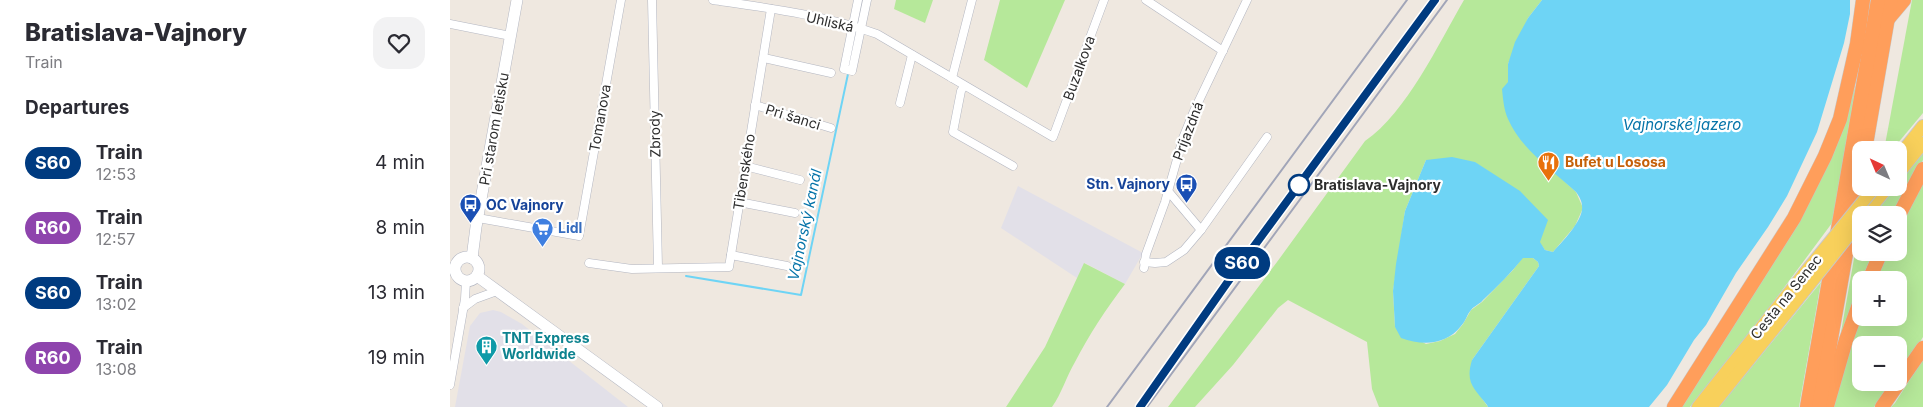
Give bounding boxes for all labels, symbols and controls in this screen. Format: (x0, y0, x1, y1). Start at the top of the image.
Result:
street label: Uhliská (805, 8, 856, 35)
button: heart (373, 17, 425, 69)
text: Bratislava-Vajnory (25, 18, 247, 47)
street label: Buzalkova (1059, 33, 1098, 102)
text: Train (25, 52, 63, 72)
street label: Pri starom letisku (475, 71, 512, 187)
street label: Tomanova (585, 83, 614, 153)
text: Departures (25, 96, 129, 119)
street label: Príjazdná (1169, 99, 1206, 162)
street label: Pri šanci (764, 100, 823, 133)
street label: Zbrody (646, 110, 663, 158)
water label: Vajnorské jazero (1623, 115, 1741, 134)
street label: Tibenského (729, 133, 758, 211)
text: Train (96, 141, 143, 164)
north arrow (1852, 141, 1908, 196)
map controls (1852, 141, 1907, 391)
restaurant icon: Bufet u Lososa (1537, 150, 1561, 181)
text: 4 min (375, 151, 425, 174)
text: S60 (35, 152, 71, 173)
place label: Bufet u Lososa (1565, 153, 1666, 170)
text: 12:53 (96, 164, 136, 184)
water label: Vajnorský kanál (783, 167, 826, 282)
bus stop icon: Stn. Vajnory (1174, 172, 1198, 203)
marker: Bratislava-Vajnory (1288, 174, 1310, 196)
place label: Stn. Vajnory (1086, 175, 1171, 192)
place label: Bratislava-Vajnory (1314, 176, 1441, 193)
bus stop icon: OC Vajnory (458, 193, 482, 224)
place label: OC Vajnory (486, 196, 564, 213)
text: Train (96, 206, 143, 229)
button: layers (1852, 206, 1907, 261)
text: 8 min (375, 216, 425, 239)
supermarket icon: Lidl (530, 216, 554, 247)
text: R60 (35, 217, 71, 238)
place label: Lidl (558, 219, 582, 236)
text: 12:57 (96, 229, 135, 249)
line badge: S60 (1213, 247, 1271, 279)
street label: Cesta na Senec (1746, 251, 1825, 342)
text: S60 (1224, 252, 1260, 273)
text: Train (96, 271, 143, 294)
button: + (1852, 271, 1907, 326)
text: 13 min (368, 281, 425, 304)
text: S60 (35, 282, 71, 303)
text: 13:02 (96, 294, 136, 314)
place label: TNT Express Worldwide (502, 329, 590, 362)
building icon: TNT Express Worldwide (474, 334, 498, 365)
text: Train (96, 336, 143, 359)
button: − (1852, 336, 1907, 391)
text: 19 min (368, 346, 425, 369)
text: R60 (35, 347, 71, 368)
text: 13:08 (96, 359, 137, 379)

